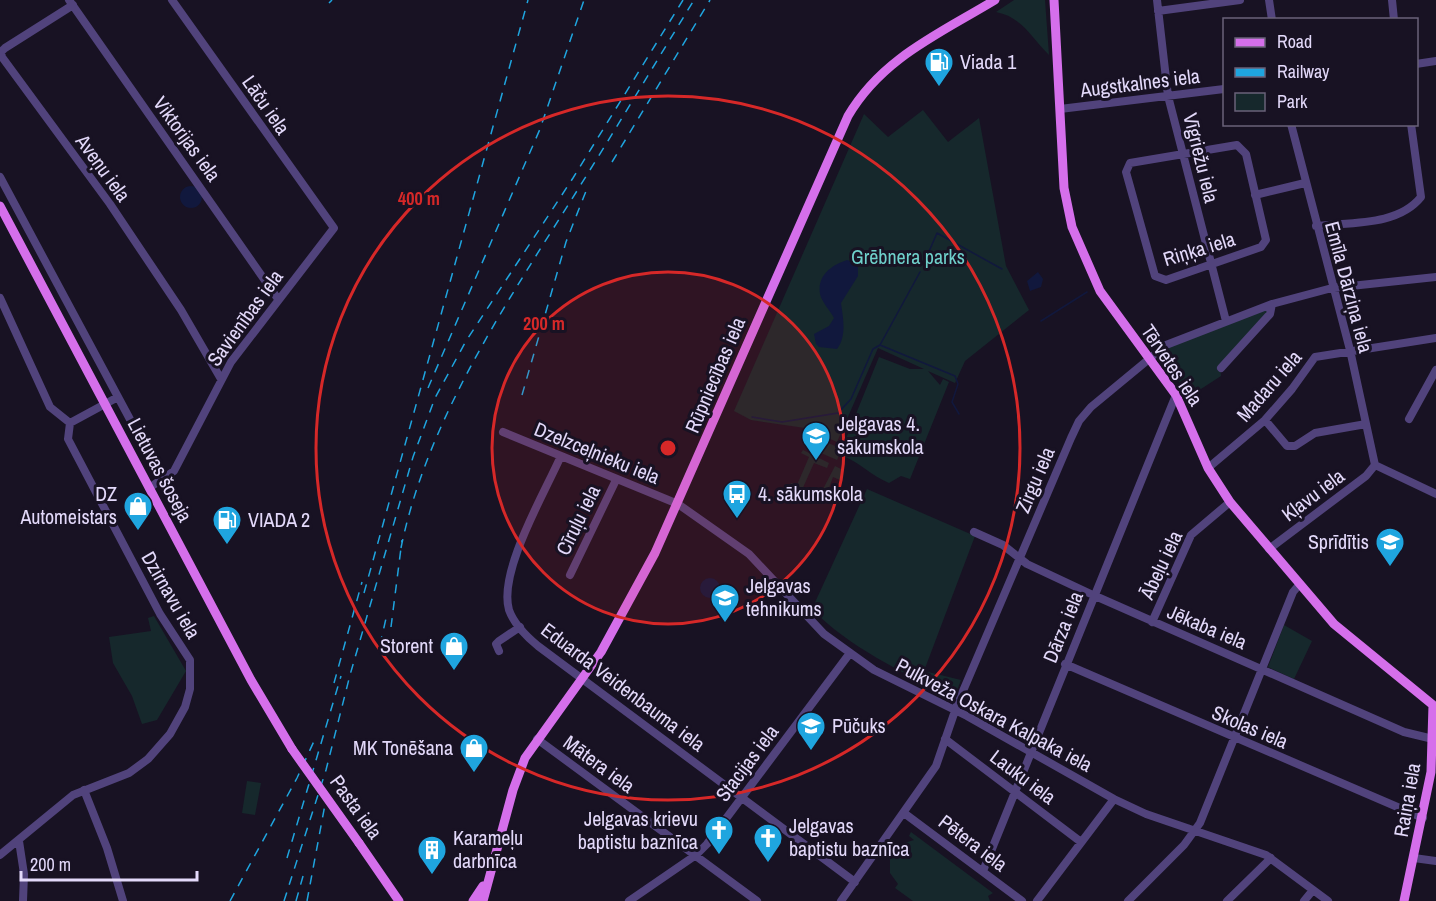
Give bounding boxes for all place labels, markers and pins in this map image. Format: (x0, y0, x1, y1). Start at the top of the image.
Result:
fuel station icon: Viada 1 (923, 46, 955, 88)
place label: Viada 1 (960, 48, 1016, 75)
place label: Jelgavas 4. sākumskola (837, 410, 924, 460)
school or university icon: Jelgavas 4. sākumskola (800, 420, 832, 462)
centre of rings (658, 438, 678, 458)
bus stop icon: 4. sākumskola (721, 478, 753, 520)
place label: DZ Automeistars (19, 480, 117, 530)
place label: 4. sākumskola (758, 480, 863, 507)
shop icon: DZ Automeistars (122, 490, 154, 532)
fuel station icon: VIADA 2 (211, 504, 243, 546)
place label: VIADA 2 (248, 506, 310, 533)
school or university icon: Sprīdītis (1374, 526, 1406, 568)
place label: Sprīdītis (1308, 528, 1369, 555)
place label: Jelgavas tehnikums (746, 572, 822, 622)
school or university icon: Jelgavas tehnikums (709, 582, 741, 624)
shop icon: Storent (438, 630, 470, 672)
place label: Storent (380, 632, 433, 659)
school or university icon: Pūčuks (795, 710, 827, 752)
place label: Pūčuks (832, 712, 886, 739)
shop icon: MK Tonēšana (458, 732, 490, 774)
place label: MK Tonēšana (353, 734, 453, 761)
place label: Jelgavas krievu baptistu baznīca (578, 805, 698, 855)
place label: Jelgavas baptistu baznīca (789, 812, 909, 862)
church icon: Jelgavas krievu baptistu baznīca (703, 814, 735, 856)
church icon: Jelgavas baptistu baznīca (752, 822, 784, 864)
place label: Karameļu darbnīca (453, 824, 523, 874)
building icon: Karameļu darbnīca (416, 834, 448, 876)

